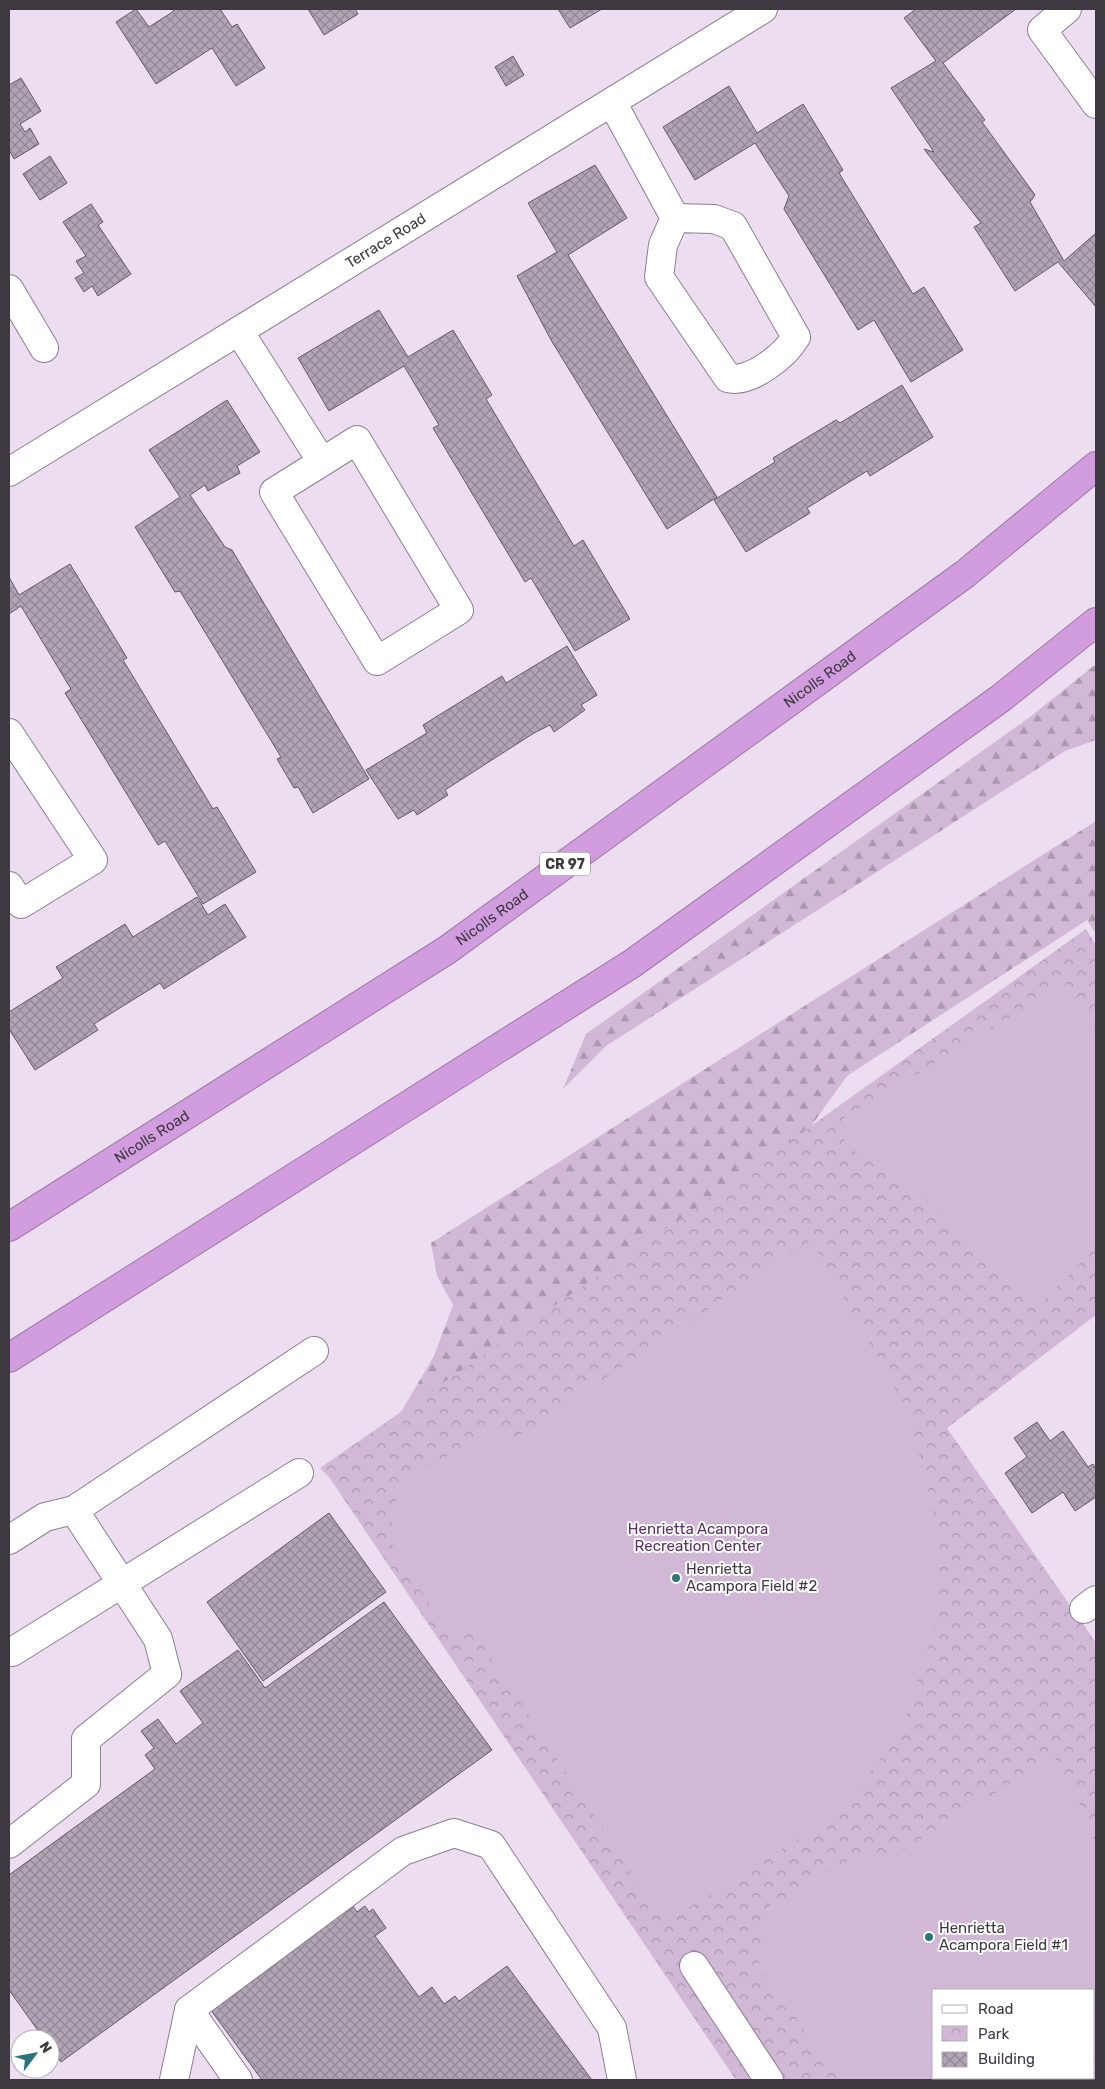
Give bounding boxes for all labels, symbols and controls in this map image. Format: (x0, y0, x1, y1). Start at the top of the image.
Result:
street label: Terrace Road (342, 209, 429, 272)
street label: Nicolls Road (780, 647, 860, 712)
road number: CR 97 (540, 852, 590, 876)
street label: Nicolls Road (452, 885, 532, 950)
street label: Nicolls Road (111, 1106, 193, 1167)
park label: Henrietta Acampora Recreation Center (628, 1520, 768, 1555)
place label: Henrietta Acampora Field #2 (686, 1560, 817, 1595)
marker: Henrietta Acampora Field #2 (670, 1572, 682, 1584)
place label: Henrietta Acampora Field #1 (939, 1919, 1068, 1954)
marker: Henrietta Acampora Field #1 (923, 1931, 935, 1943)
legend (932, 1989, 1095, 2079)
text: Road (978, 2000, 1014, 2018)
text: Park (978, 2025, 1009, 2043)
north arrow (10, 2029, 60, 2079)
text: N (36, 2039, 55, 2056)
text: Building (978, 2050, 1035, 2068)

